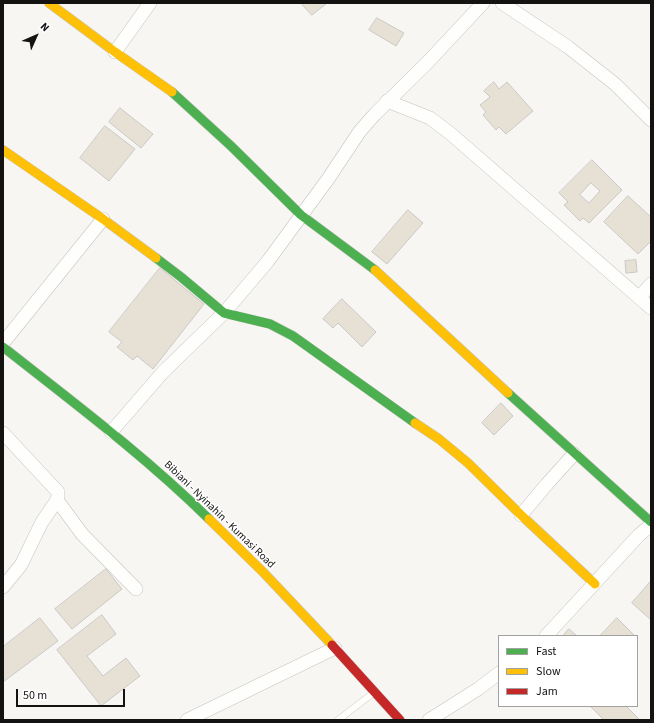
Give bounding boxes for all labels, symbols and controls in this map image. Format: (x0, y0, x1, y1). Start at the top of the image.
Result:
north arrow (16, 16, 56, 56)
text: N (37, 19, 53, 35)
street label: Bibiani - Nyinahin - Kumasi Road (161, 458, 277, 572)
legend (498, 635, 638, 707)
text: Fast (536, 643, 556, 660)
text: Slow (536, 663, 561, 680)
scale bar (18, 681, 127, 707)
text: Jam (536, 683, 558, 700)
text: 50 m (23, 687, 47, 704)

